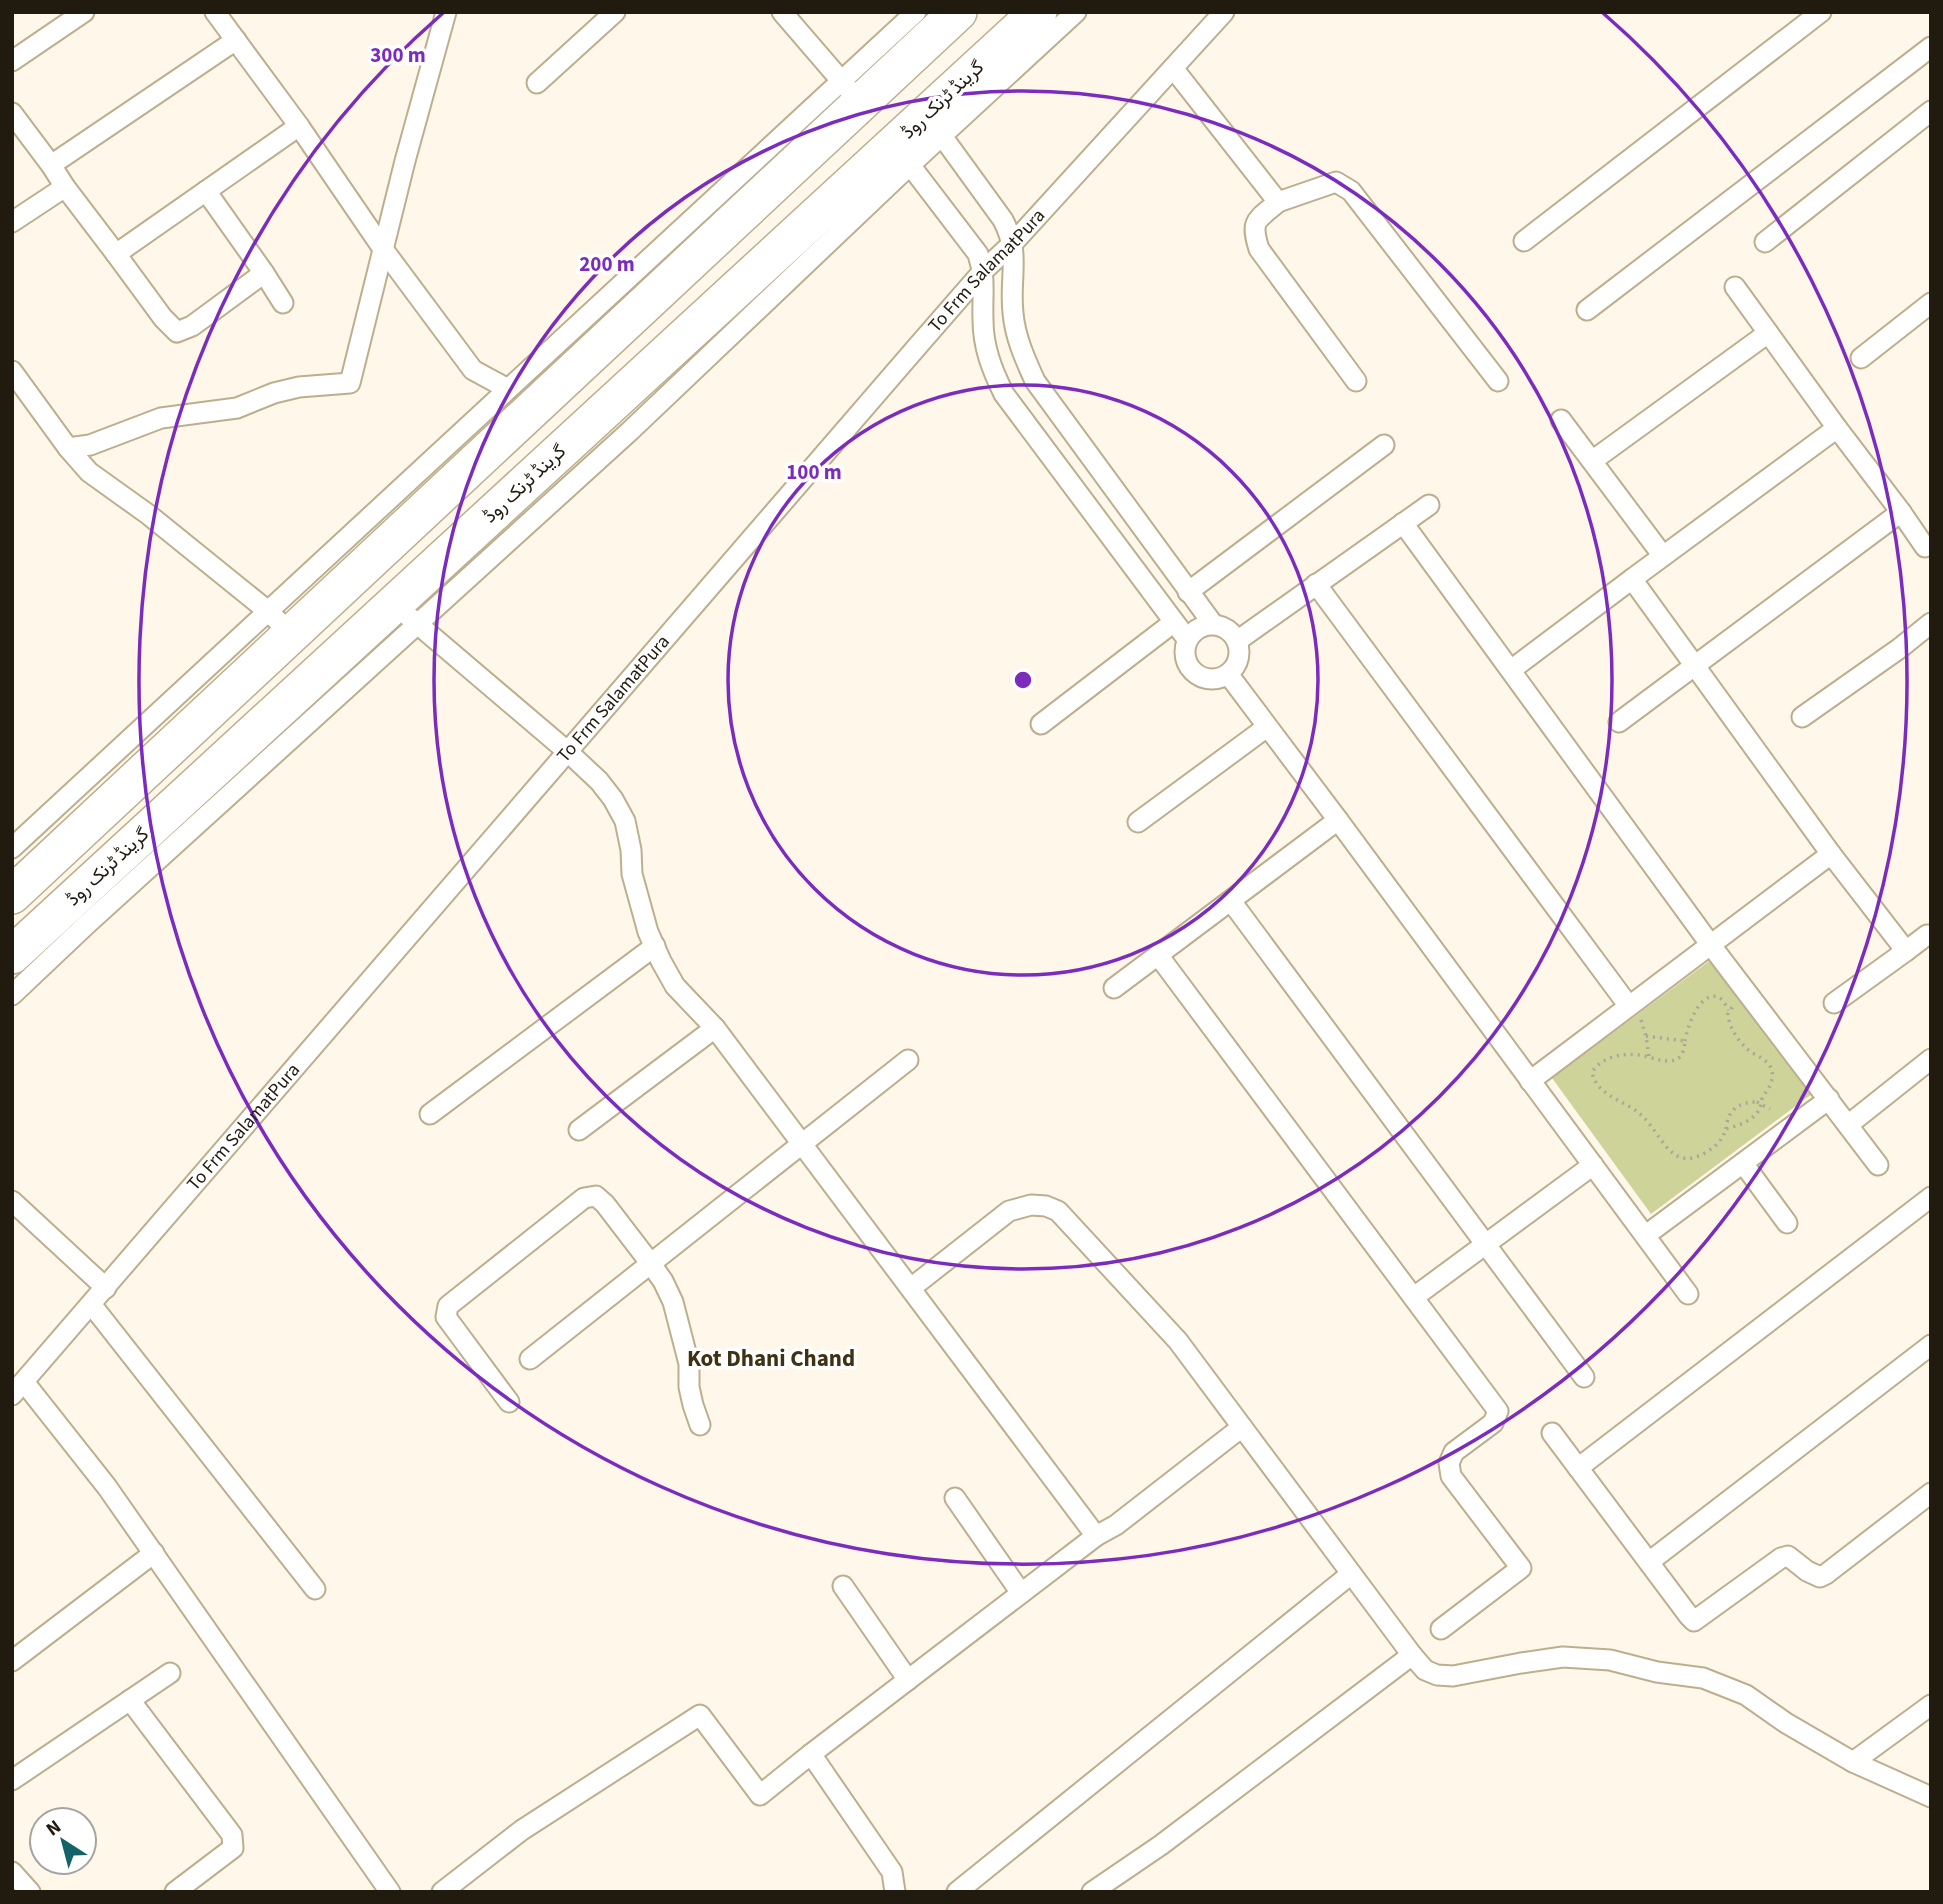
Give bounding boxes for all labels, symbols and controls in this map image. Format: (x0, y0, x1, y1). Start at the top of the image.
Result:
text: 300 m (370, 40, 426, 70)
street label: گرینڈ ٹرنک روڈ (896, 54, 990, 146)
street label: To Frm SalamatPura (922, 203, 1051, 339)
text: 200 m (579, 249, 635, 279)
street label: گرینڈ ٹرنک روڈ (478, 438, 572, 530)
text: 100 m (786, 457, 842, 487)
street label: To Frm SalamatPura (550, 629, 676, 768)
centre of rings (1011, 668, 1035, 692)
street label: گرینڈ ٹرنک روڈ (61, 821, 155, 913)
street label: To Frm SalamatPura (181, 1057, 306, 1197)
district label: Kot Dhani Chand (687, 1342, 855, 1375)
north arrow (28, 1806, 98, 1876)
text: N (41, 1814, 67, 1843)

